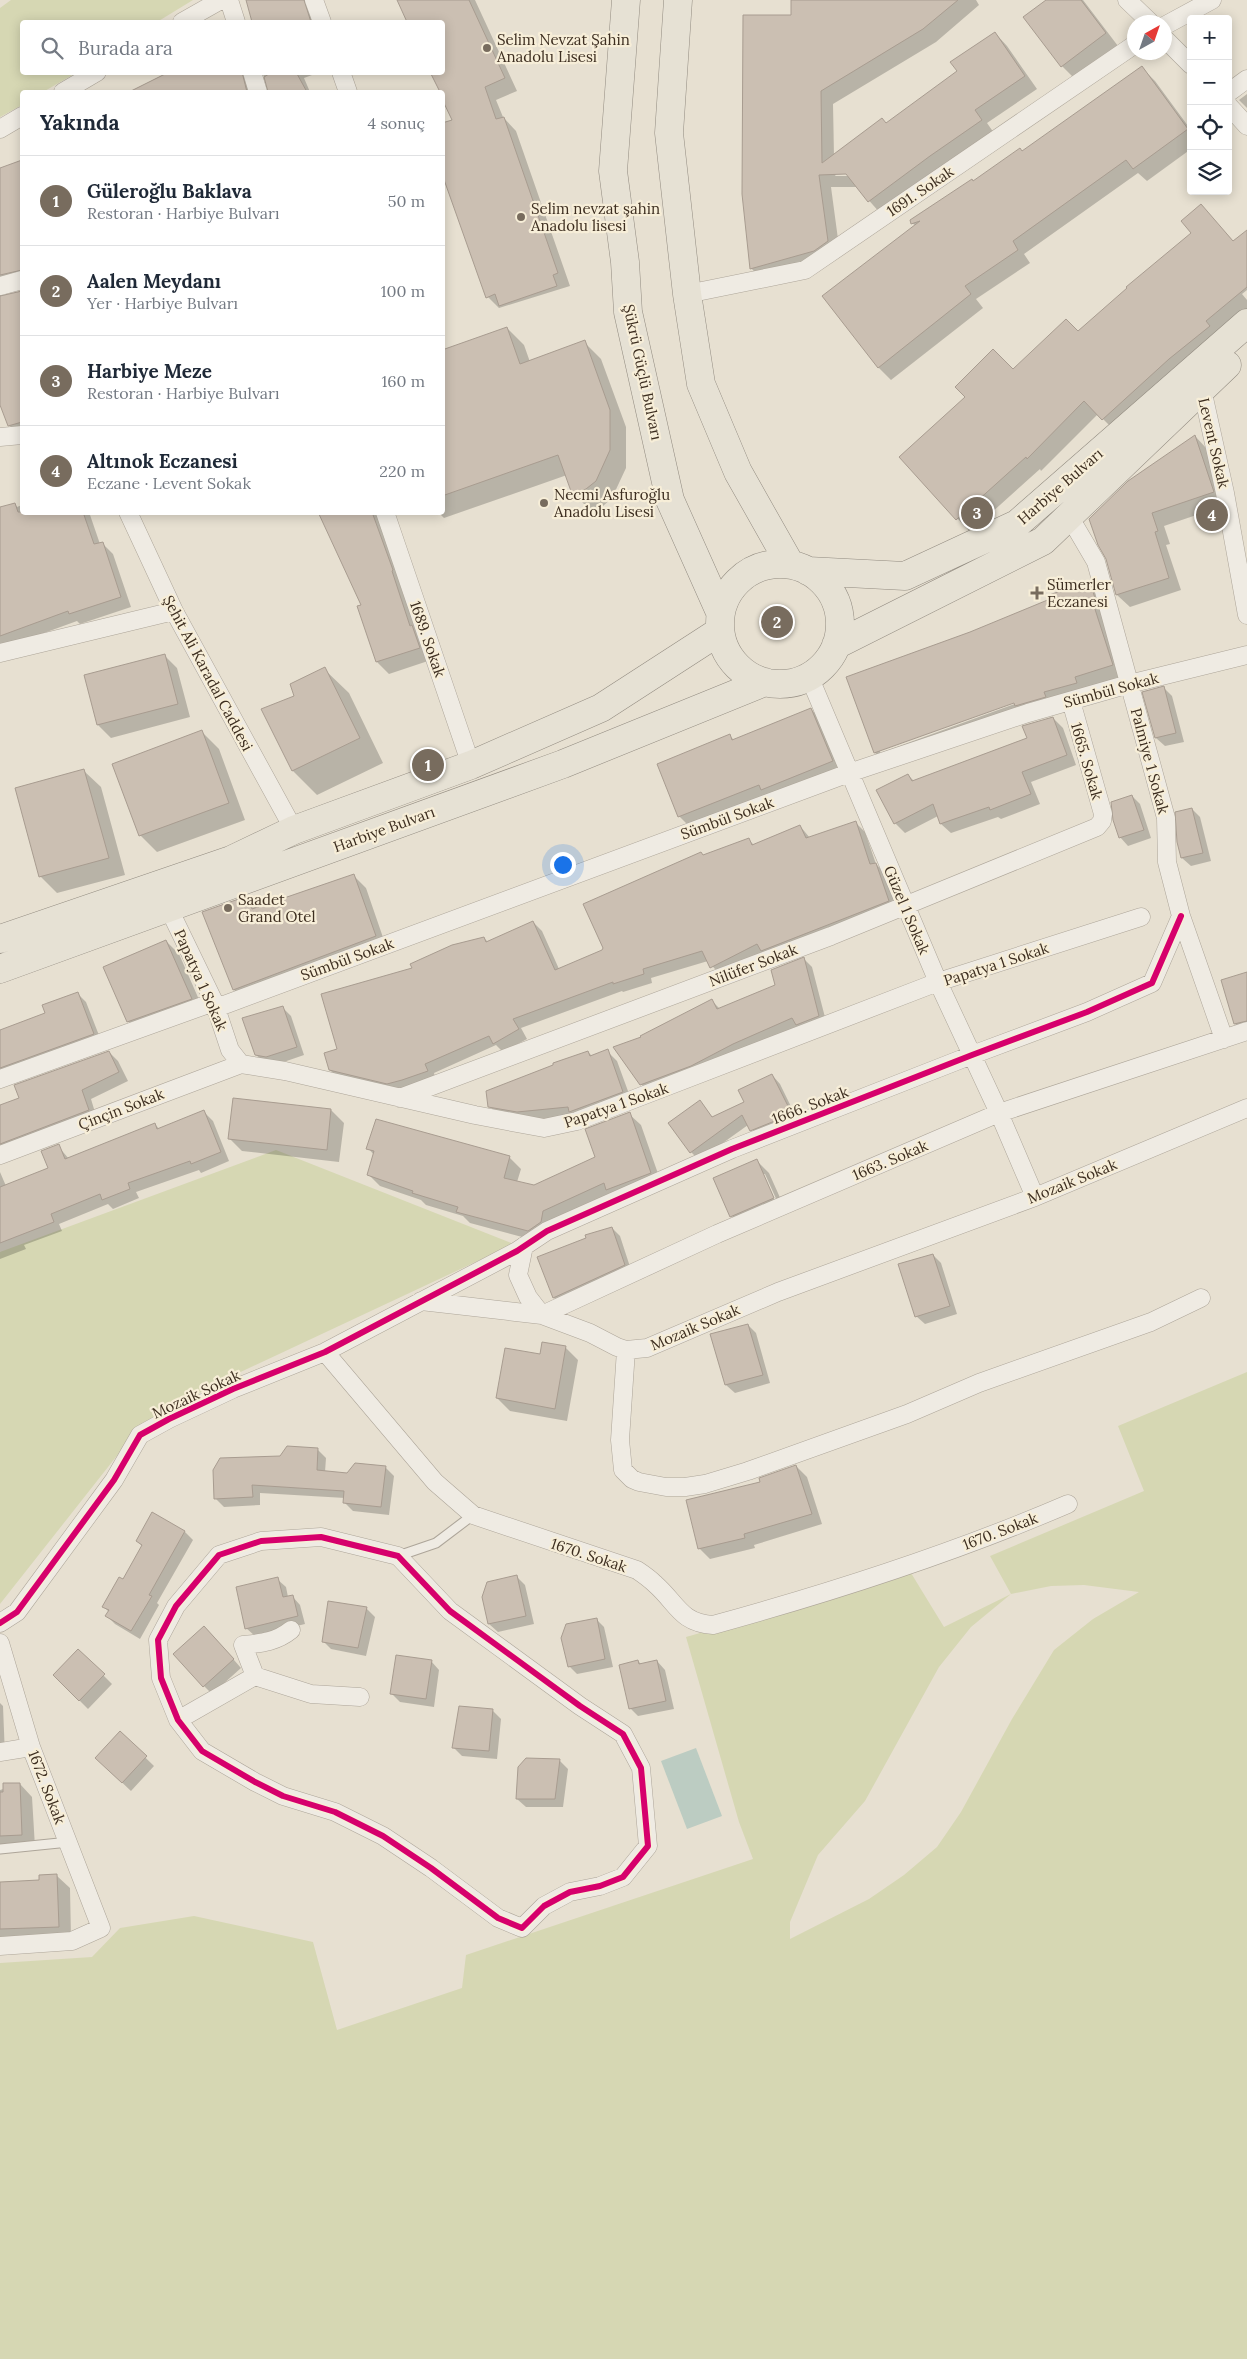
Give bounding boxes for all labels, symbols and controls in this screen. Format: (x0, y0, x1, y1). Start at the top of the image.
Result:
north arrow (1127, 15, 1172, 60)
map controls (1187, 15, 1232, 195)
button: + (1187, 15, 1232, 60)
search box (20, 20, 445, 75)
place label: Selim Nevzat Şahin Anadolu Lisesi (496, 30, 630, 66)
icon: search (38, 34, 66, 62)
text: Burada ara (78, 36, 173, 60)
marker: Selim Nevzat Şahin Anadolu Lisesi (481, 42, 493, 54)
button: − (1187, 60, 1232, 105)
button: locate (1187, 105, 1232, 150)
text: Yakında (40, 109, 120, 136)
text: 4 sonuç (368, 113, 425, 133)
button: layers (1187, 150, 1232, 195)
street label: 1691. Sokak (883, 162, 957, 220)
text: Güleroğlu Baklava (87, 179, 252, 203)
text: 1 (53, 191, 59, 211)
text: 50 m (388, 191, 425, 211)
place label: Selim nevzat şahin Anadolu lisesi (530, 199, 660, 235)
text: Restoran · Harbiye Bulvarı (87, 203, 280, 223)
marker: Selim nevzat şahin Anadolu lisesi (515, 211, 527, 223)
text: Aalen Meydanı (87, 269, 221, 293)
text: 2 (52, 281, 60, 301)
text: 100 m (381, 281, 425, 301)
text: Yer · Harbiye Bulvarı (87, 293, 238, 313)
street label: Şükrü Güçlü Bulvarı (619, 302, 667, 442)
text: Harbiye Meze (87, 359, 212, 383)
text: 3 (52, 371, 60, 391)
text: 160 m (381, 371, 425, 391)
text: Restoran · Harbiye Bulvarı (87, 383, 280, 403)
street label: Levent Sokak (1194, 396, 1234, 490)
street label: Harbiye Bulvarı (1014, 444, 1106, 528)
text: Altınok Eczanesi (87, 449, 238, 473)
text: 4 (52, 461, 60, 481)
text: 220 m (379, 461, 425, 481)
text: Eczane · Levent Sokak (87, 473, 251, 493)
place label: Necmi Asfuroğlu Anadolu Lisesi (553, 485, 670, 521)
pin: 3 (961, 494, 993, 532)
pin: 4 (1196, 496, 1228, 534)
marker: Necmi Asfuroğlu Anadolu Lisesi (538, 497, 550, 509)
place label: Sümerler Eczanesi (1047, 575, 1112, 611)
marker: Sümerler Eczanesi (1031, 587, 1043, 599)
street label: Şehit Ali Karadal Caddesi (159, 592, 257, 754)
street label: 1689. Sokak (406, 598, 450, 680)
pin: 2 (761, 603, 793, 641)
street label: Sümbül Sokak (1061, 668, 1161, 712)
street label: Palmiye 1 Sokak (1127, 706, 1173, 816)
street label: 1665. Sokak (1067, 720, 1107, 802)
pin: 1 (412, 746, 444, 784)
street label: Sümbül Sokak (678, 792, 776, 844)
street label: Harbiye Bulvarı (331, 802, 437, 856)
your location (550, 852, 576, 878)
street label: Güzel 1 Sokak (880, 863, 934, 957)
place label: Saadet Grand Otel (238, 890, 316, 926)
marker: Saadet Grand Otel (222, 902, 234, 914)
street label: Papatya 1 Sokak (170, 926, 232, 1034)
street label: Sümbül Sokak (298, 933, 396, 985)
street label: Papatya 1 Sokak (941, 938, 1051, 990)
street label: Nilüfer Sokak (706, 939, 800, 991)
street label: Papatya 1 Sokak (561, 1078, 671, 1132)
street label: 1666. Sokak (769, 1082, 851, 1128)
street label: Çinçin Sokak (75, 1084, 167, 1134)
street label: 1663. Sokak (850, 1136, 930, 1184)
street label: Mozaik Sokak (1024, 1154, 1120, 1208)
street label: Mozaik Sokak (647, 1300, 743, 1354)
street label: Mozaik Sokak (149, 1365, 243, 1423)
street label: 1670. Sokak (960, 1508, 1040, 1554)
street label: 1670. Sokak (549, 1534, 629, 1576)
street label: 1672. Sokak (24, 1747, 70, 1827)

